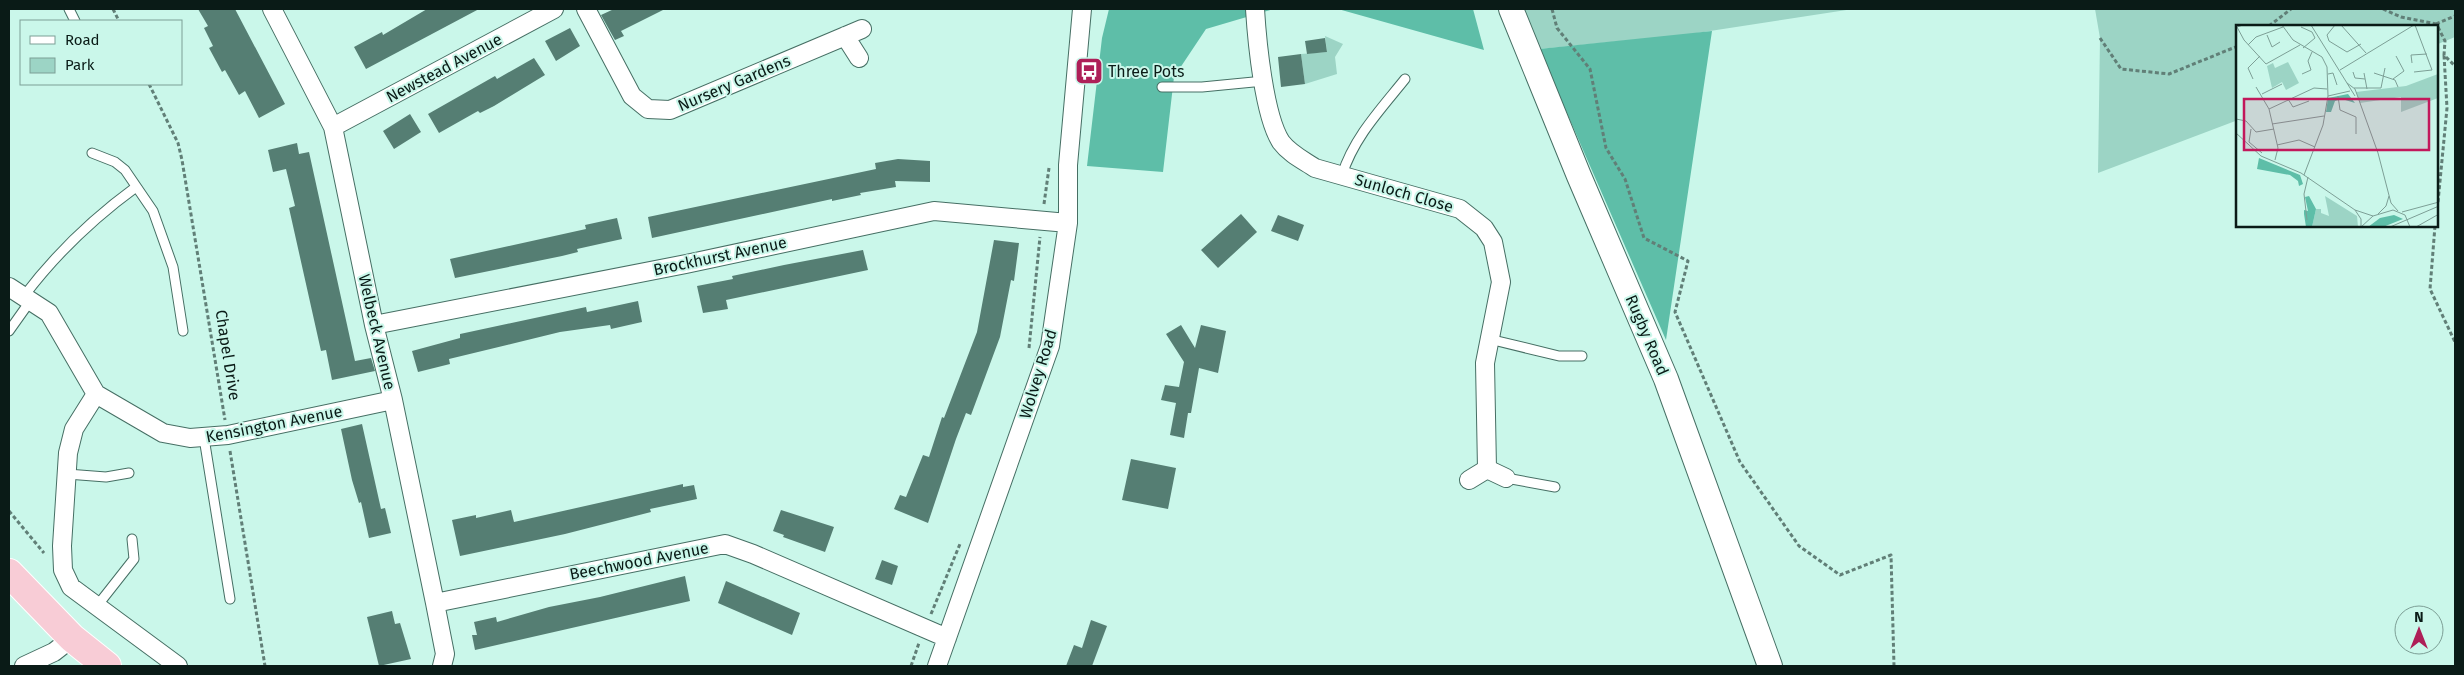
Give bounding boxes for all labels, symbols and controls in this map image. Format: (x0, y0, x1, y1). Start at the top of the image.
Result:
legend (20, 20, 182, 85)
inset map (2236, 25, 2439, 228)
street label: Newstead Avenue (383, 29, 505, 107)
text: Road (65, 31, 100, 49)
street label: Nursery Gardens (675, 51, 793, 115)
text: Park (65, 56, 95, 74)
bus stop icon: Three Pots (1074, 56, 1104, 86)
place label: Three Pots (1108, 62, 1184, 81)
street label: Sunloch Close (1353, 170, 1455, 216)
street label: Brockhurst Avenue (652, 233, 788, 279)
street label: Welbeck Avenue (354, 272, 400, 392)
street label: Rugby Road (1621, 292, 1673, 378)
street label: Chapel Drive (211, 308, 245, 402)
street label: Wolvey Road (1015, 327, 1061, 421)
street label: Kensington Avenue (204, 401, 344, 447)
street label: Beechwood Avenue (568, 538, 710, 584)
north arrow (2394, 605, 2444, 655)
text: N (2414, 609, 2424, 626)

